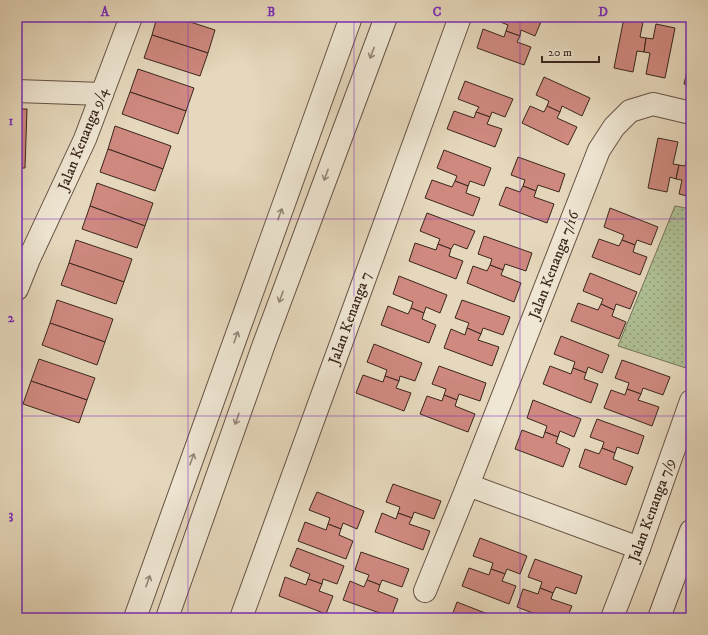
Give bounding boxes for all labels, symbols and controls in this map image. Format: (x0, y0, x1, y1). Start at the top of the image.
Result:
text: A (100, 4, 110, 20)
text: B (267, 4, 275, 20)
text: C (433, 4, 442, 20)
text: D (598, 4, 608, 20)
scale bar (542, 38, 599, 64)
text: 20 m (548, 45, 572, 60)
one-way arrow (368, 47, 376, 59)
street label: Jalan Kenanga 9/4 (53, 84, 112, 195)
text: 1 (9, 113, 14, 129)
one-way arrow (322, 169, 330, 181)
street label: Jalan Kenanga 7/16 (524, 207, 584, 324)
one-way arrow (277, 208, 284, 221)
street label: Jalan Kenanga 7 (324, 269, 376, 369)
one-way arrow (276, 291, 284, 303)
text: 2 (8, 310, 15, 326)
one-way arrow (233, 330, 240, 343)
one-way arrow (233, 413, 240, 426)
one-way arrow (189, 453, 196, 466)
street label: Jalan Kenanga 7/9 (624, 456, 680, 566)
text: 3 (9, 507, 14, 523)
one-way arrow (145, 575, 152, 588)

